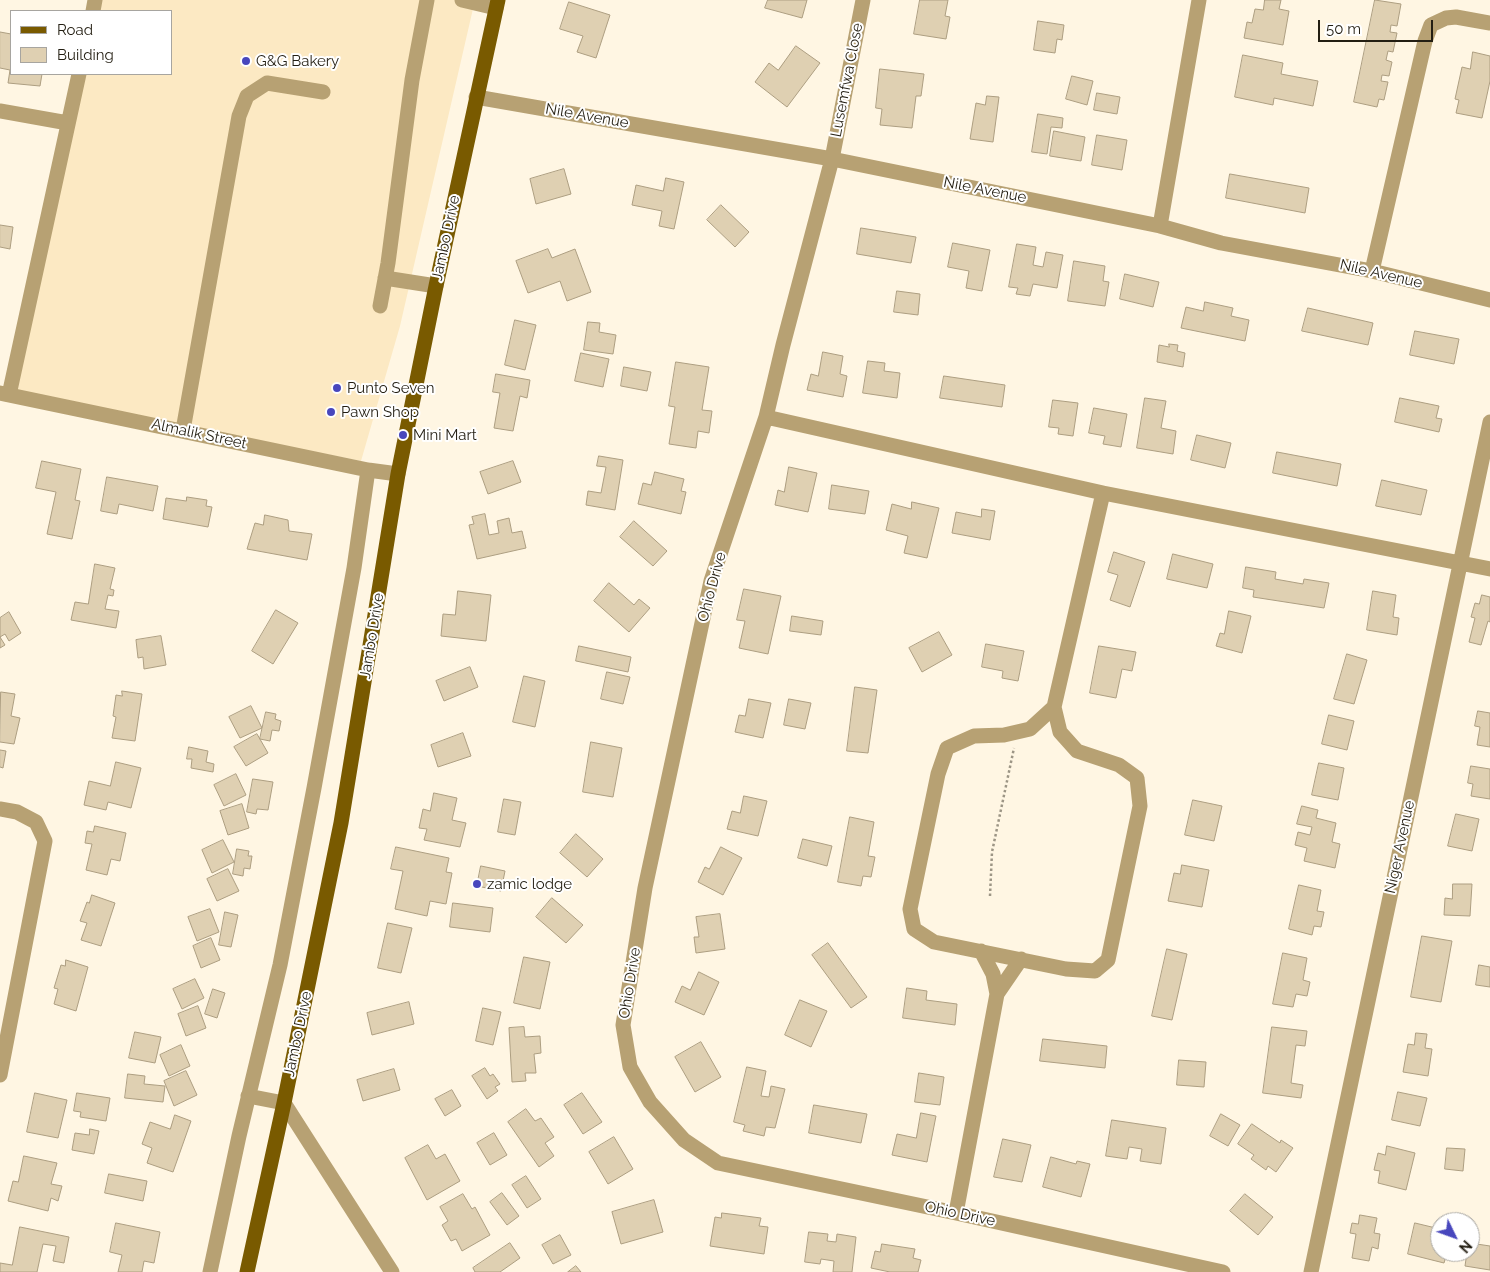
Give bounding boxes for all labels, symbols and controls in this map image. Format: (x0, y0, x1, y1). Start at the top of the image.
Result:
legend (10, 10, 172, 75)
scale bar (1320, 10, 1435, 42)
text: 50 m (1326, 20, 1361, 38)
text: Road (57, 21, 93, 39)
street label: Lusemfwa Close (827, 22, 867, 138)
text: Building (57, 46, 114, 64)
place label: G&G Bakery (256, 52, 339, 70)
marker: G&G Bakery (240, 55, 252, 67)
street label: Nile Avenue (544, 100, 630, 132)
street label: Nile Avenue (942, 173, 1028, 207)
street label: Jambo Drive (428, 194, 464, 282)
street label: Nile Avenue (1338, 256, 1424, 292)
place label: Punto Seven (347, 379, 435, 397)
marker: Punto Seven (331, 382, 343, 394)
place label: Pawn Shop (341, 403, 419, 421)
marker: Pawn Shop (325, 406, 337, 418)
street label: Almalik Street (150, 415, 248, 453)
place label: Mini Mart (413, 426, 477, 444)
marker: Mini Mart (397, 429, 409, 441)
street label: Ohio Drive (694, 550, 730, 624)
street label: Jambo Drive (356, 592, 388, 680)
street label: Niger Avenue (1381, 799, 1419, 895)
place label: zamic lodge (487, 875, 572, 893)
marker: zamic lodge (471, 878, 483, 890)
street label: Ohio Drive (615, 946, 645, 1020)
street label: Jambo Drive (280, 990, 316, 1078)
street label: Ohio Drive (923, 1198, 997, 1230)
north arrow (1430, 1212, 1480, 1262)
text: N (1456, 1237, 1475, 1256)

